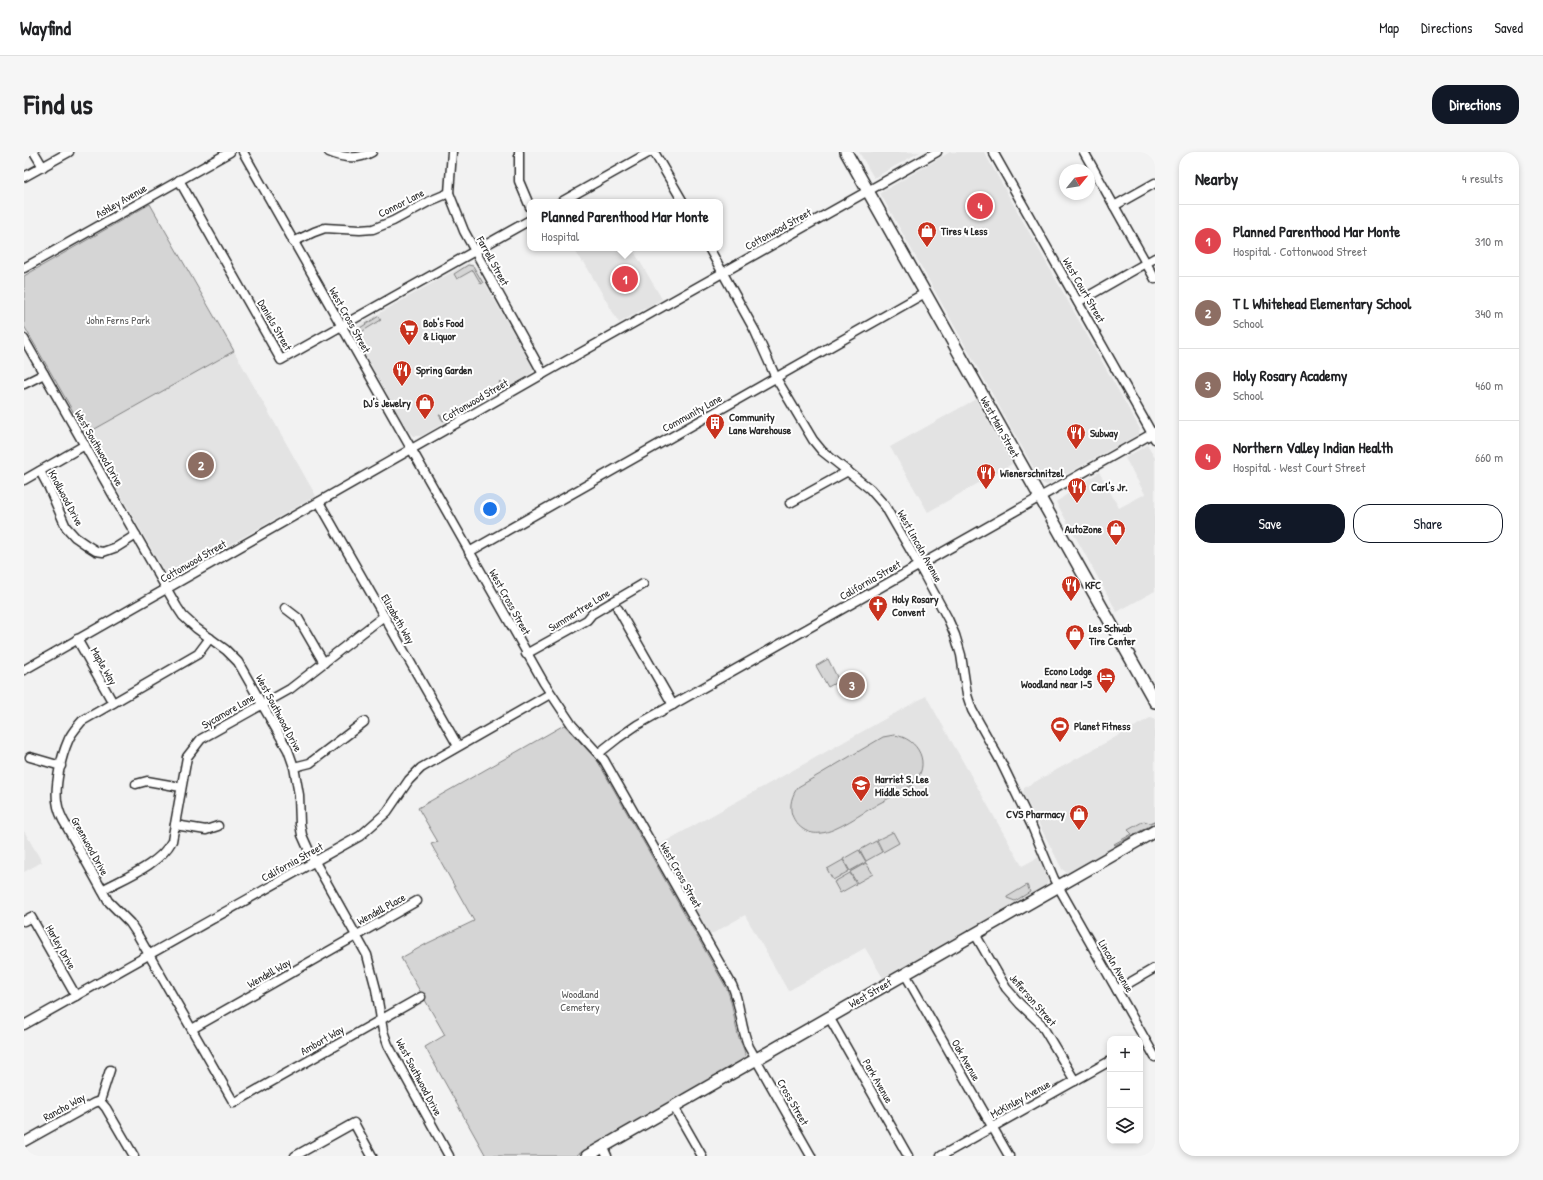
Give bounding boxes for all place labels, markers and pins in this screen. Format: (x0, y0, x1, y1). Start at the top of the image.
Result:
pin: 4 (967, 191, 993, 221)
shop icon: Tires 4 Less (916, 220, 938, 248)
place label: Tires 4 Less (940, 224, 988, 238)
pin: 1 (612, 264, 638, 294)
place label: Bob's Food & Liquor (423, 316, 464, 344)
supermarket icon: Bob's Food & Liquor (398, 318, 420, 346)
restaurant icon: Spring Garden (391, 359, 413, 387)
place label: Spring Garden (416, 363, 472, 378)
shop icon: DJ's Jewelry (414, 392, 436, 420)
place label: DJ's Jewelry (363, 396, 411, 411)
place label: Community Lane Warehouse (729, 410, 792, 437)
building icon: Community Lane Warehouse (704, 412, 726, 440)
restaurant icon: Subway (1065, 422, 1087, 450)
place label: Subway (1090, 426, 1118, 441)
pin: 2 (188, 450, 214, 480)
restaurant icon: Wienerschnitzel (975, 462, 997, 490)
place label: Wienerschnitzel (1000, 466, 1065, 480)
restaurant icon: Carl's Jr. (1066, 476, 1088, 504)
place label: Carl's Jr. (1091, 480, 1128, 494)
shop icon: AutoZone (1105, 518, 1127, 546)
place label: AutoZone (1065, 522, 1103, 536)
restaurant icon: KFC (1060, 574, 1082, 602)
place label: KFC (1085, 578, 1101, 592)
place label: Holy Rosary Convent (892, 592, 939, 619)
church icon: Holy Rosary Convent (867, 594, 889, 622)
place label: Les Schwab Tire Center (1088, 621, 1136, 648)
shop icon: Les Schwab Tire Center (1064, 623, 1086, 651)
place label: Econo Lodge Woodland near I-5 (1021, 664, 1093, 691)
hotel icon: Econo Lodge Woodland near I-5 (1095, 666, 1117, 694)
pin: 3 (839, 670, 865, 700)
sports icon: Planet Fitness (1049, 715, 1071, 743)
place label: Planet Fitness (1074, 719, 1131, 733)
place label: Harriet S. Lee Middle School (875, 772, 929, 799)
school or university icon: Harriet S. Lee Middle School (850, 774, 872, 802)
shop icon: CVS Pharmacy (1068, 803, 1090, 831)
place label: CVS Pharmacy (1006, 807, 1065, 822)

